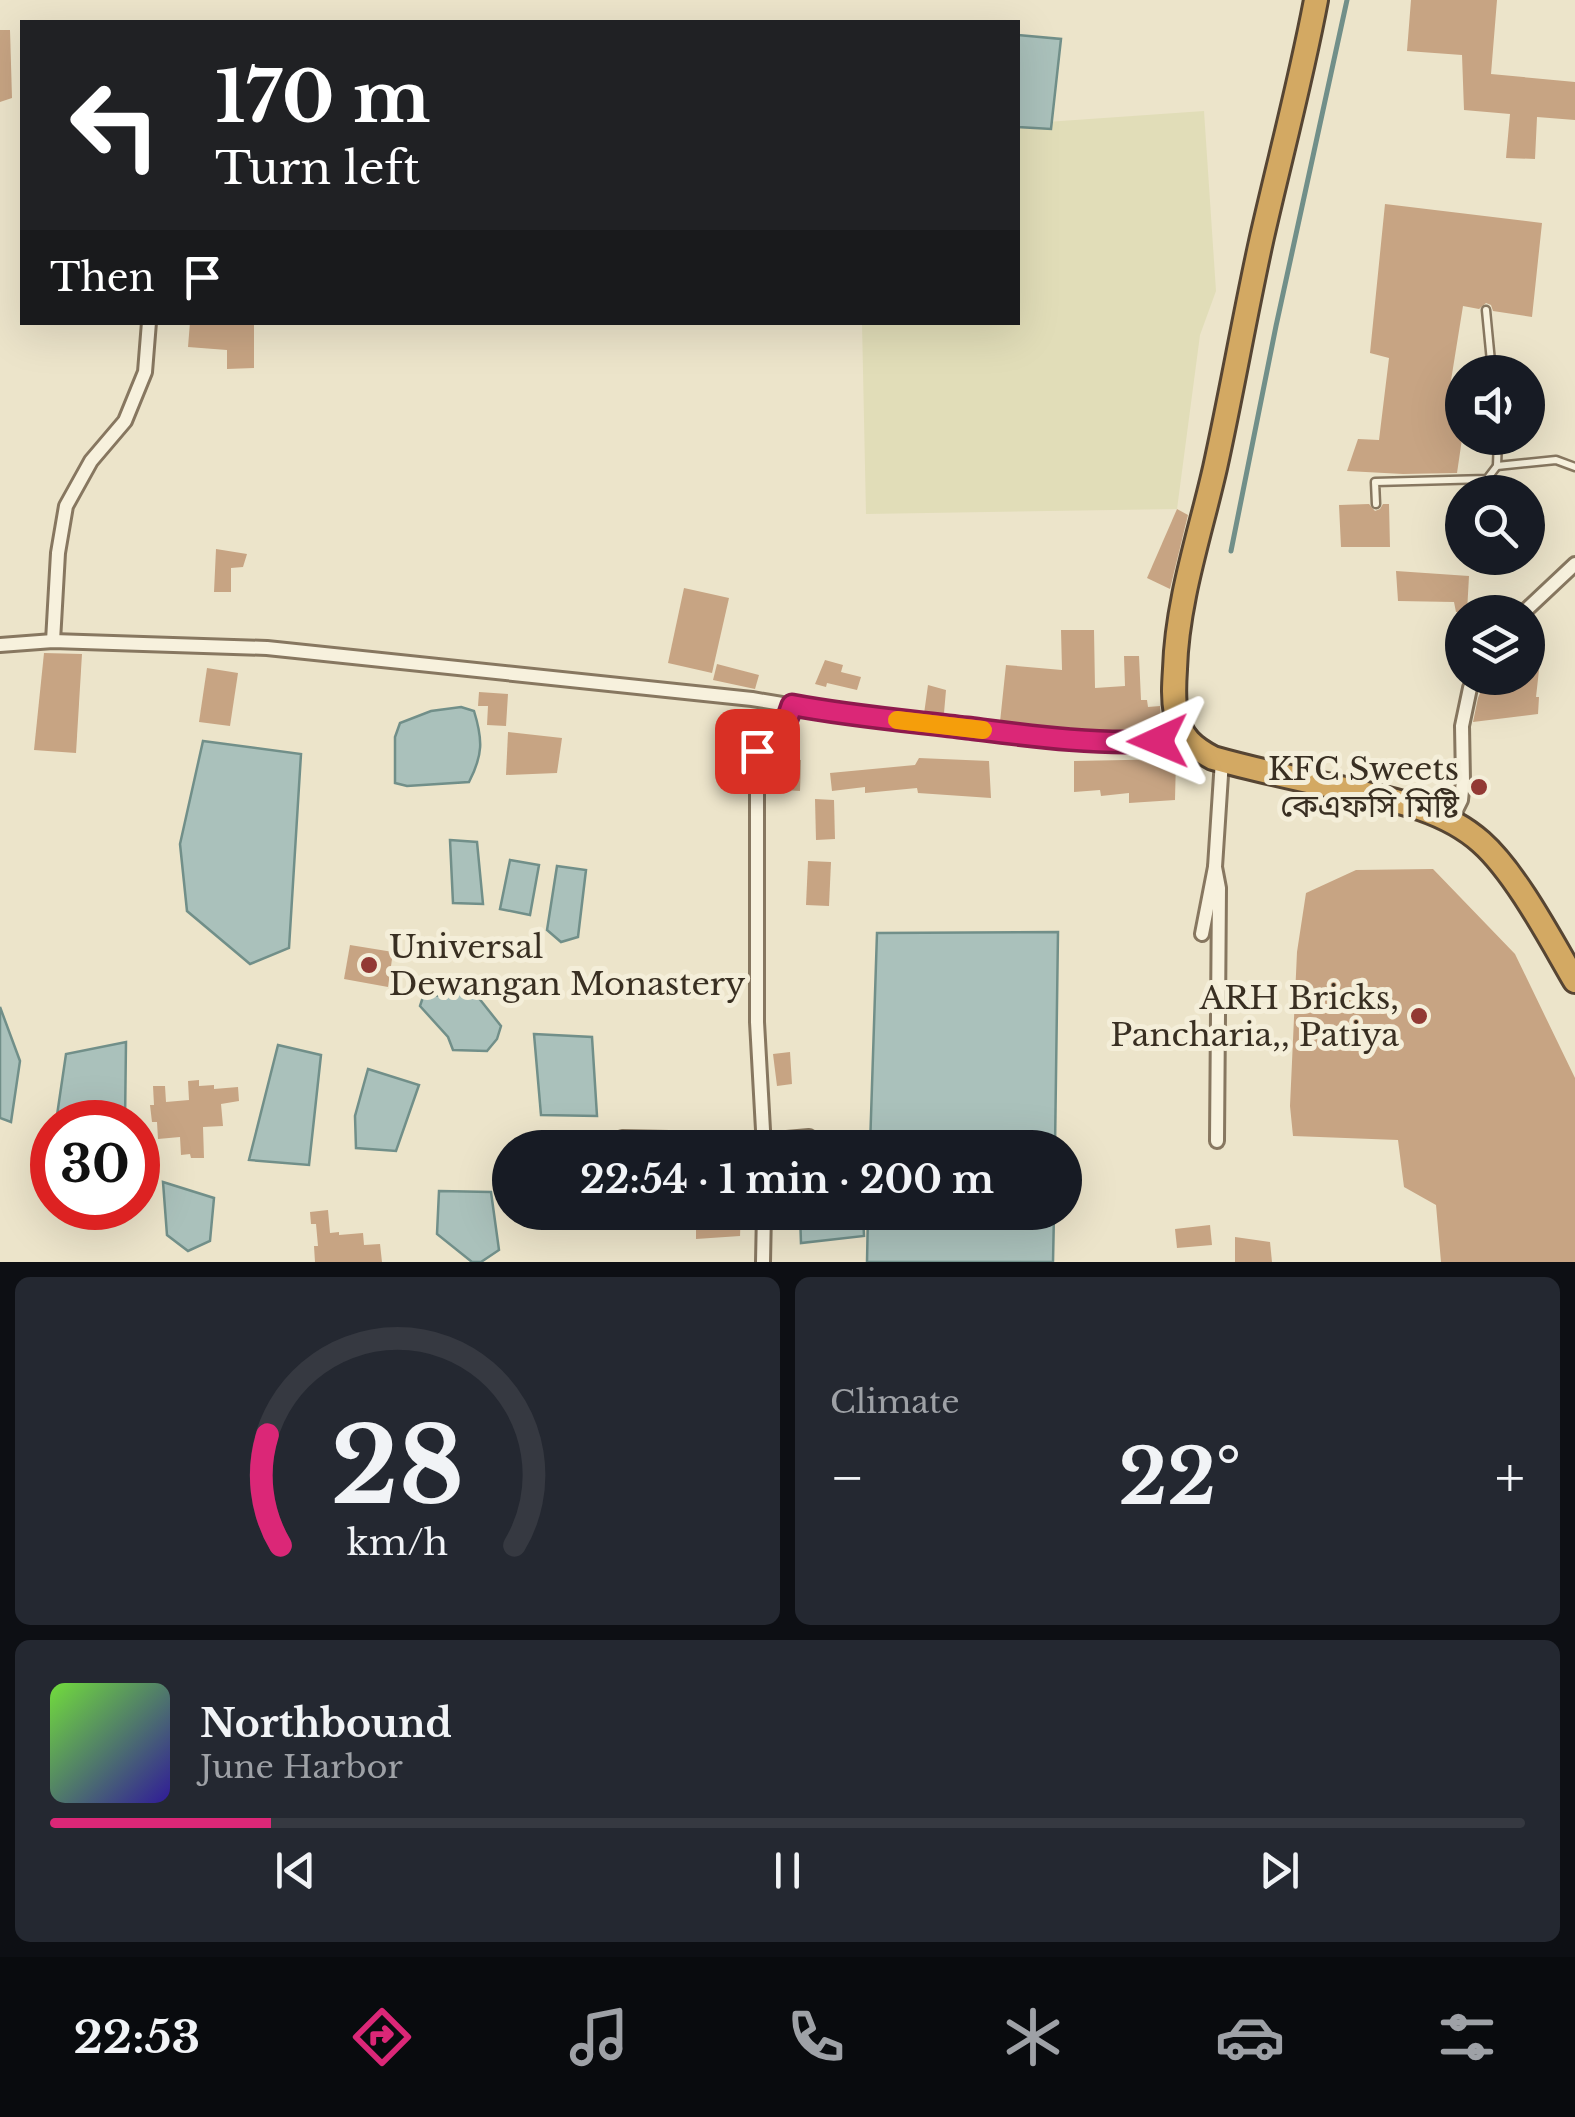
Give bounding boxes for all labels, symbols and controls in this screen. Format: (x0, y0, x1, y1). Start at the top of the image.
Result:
text: 170 m (215, 54, 431, 141)
icon: left (50, 60, 180, 190)
text: Turn left (215, 140, 420, 196)
icon: arrive (175, 250, 230, 305)
text: Then (50, 254, 155, 301)
map controls (1445, 355, 1545, 695)
button: sound (1445, 355, 1545, 455)
button: search (1445, 475, 1545, 575)
button: layers (1445, 595, 1545, 695)
position arrow (1106, 689, 1210, 793)
pin (715, 709, 800, 794)
icon: arrive (730, 724, 785, 779)
place label: KFC Sweets কেএফসি মিষ্টি (1268, 749, 1460, 826)
marker: KFC Sweets কেএফসি মিষ্টি (1468, 776, 1490, 798)
place label: Universal Dewangan Monastery (389, 927, 746, 1004)
marker: Universal Dewangan Monastery (358, 954, 380, 976)
place label: ARH Bricks, Pancharia,, Patiya (1110, 978, 1399, 1055)
marker: ARH Bricks, Pancharia,, Patiya (1408, 1005, 1430, 1027)
speed limit sign: 30 (30, 1100, 160, 1230)
text: 22:54 · 1 min · 200 m (580, 1156, 994, 1203)
text: Climate (830, 1382, 959, 1422)
text: 28 (331, 1402, 464, 1531)
text: 22° (1118, 1431, 1241, 1524)
text: − (830, 1444, 865, 1512)
text: + (1495, 1444, 1525, 1512)
text: km/h (347, 1520, 448, 1565)
text: Northbound (200, 1700, 452, 1747)
text: June Harbor (200, 1747, 403, 1787)
icon: previous (268, 1843, 323, 1898)
icon: pause (760, 1843, 815, 1898)
icon: next (1252, 1843, 1307, 1898)
icon: directions (347, 2002, 417, 2072)
icon: music (564, 2002, 634, 2072)
icon: phone (781, 2002, 851, 2072)
icon: climate (998, 2002, 1068, 2072)
icon: car (1215, 2002, 1285, 2072)
icon: filters (1432, 2002, 1502, 2072)
text: 22:53 (73, 2009, 200, 2065)

